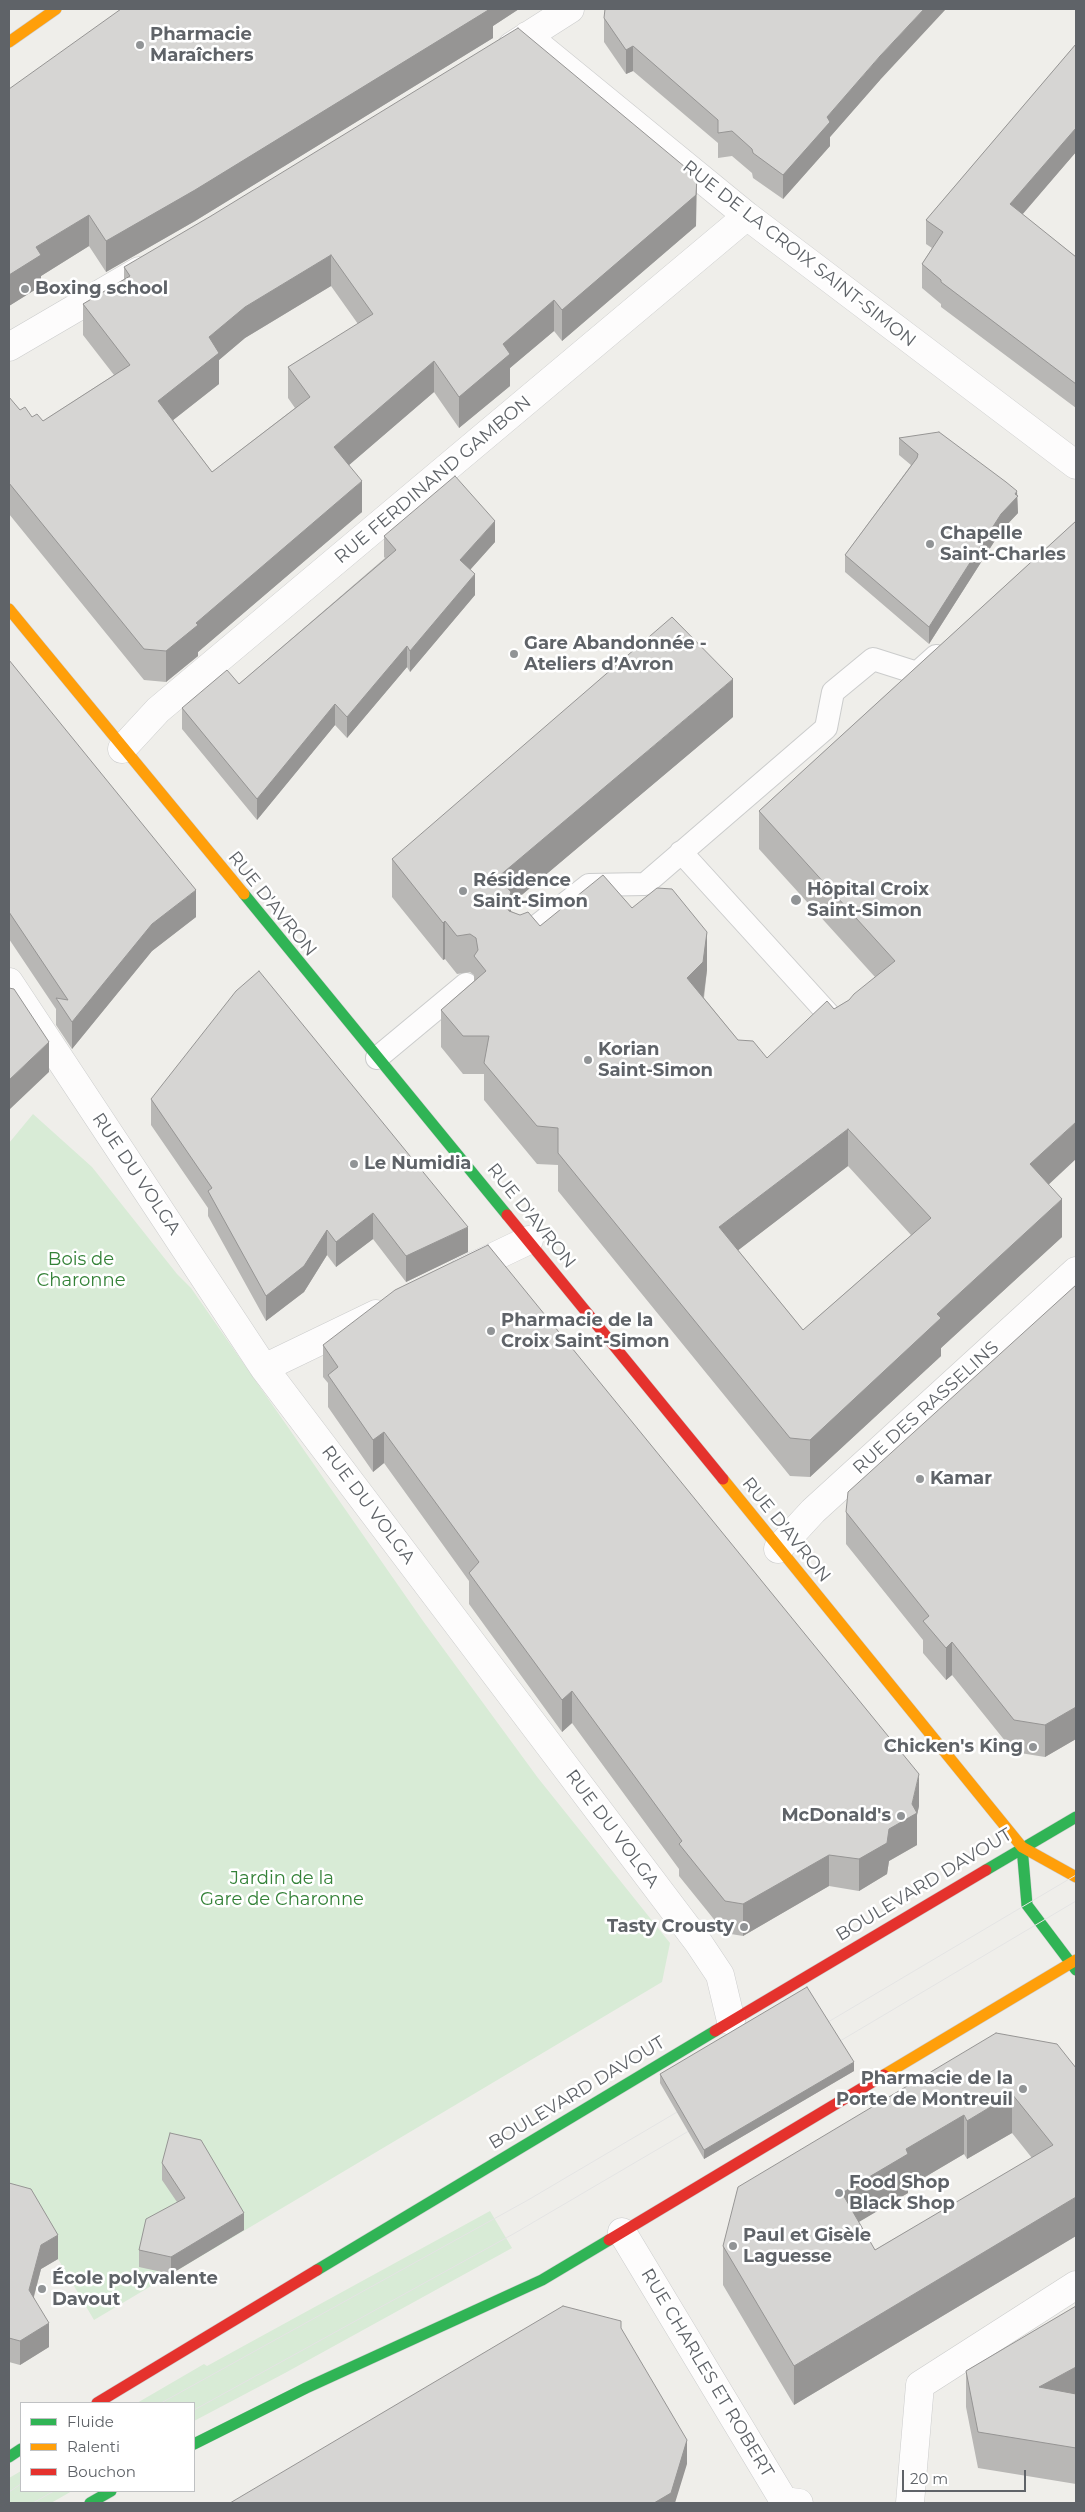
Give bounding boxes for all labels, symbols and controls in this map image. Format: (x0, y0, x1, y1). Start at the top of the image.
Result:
place label: Pharmacie Maraîchers (150, 24, 254, 66)
marker: Pharmacie Maraîchers (134, 39, 146, 51)
street label: RUE DE LA CROIX SAINT-SIMON (678, 156, 920, 352)
place label: Boxing school (35, 278, 168, 300)
marker: Boxing school (19, 283, 31, 295)
street label: RUE FERDINAND GAMBON (330, 391, 536, 569)
place label: Chapelle Saint-Charles (940, 523, 1066, 566)
marker: Chapelle Saint-Charles (924, 538, 936, 550)
place label: Gare Abandonnée - Ateliers d’Avron (524, 633, 707, 676)
marker: Gare Abandonnée - Ateliers d’Avron (508, 648, 520, 660)
street label: RUE D'AVRON (223, 847, 321, 961)
place label: Résidence Saint-Simon (473, 870, 588, 912)
place label: Hôpital Croix Saint-Simon (807, 879, 929, 922)
marker: Résidence Saint-Simon (457, 885, 469, 897)
marker: Hôpital Croix Saint-Simon (789, 893, 803, 907)
place label: Korian Saint-Simon (598, 1039, 713, 1082)
marker: Korian Saint-Simon (582, 1054, 594, 1066)
street label: RUE DU VOLGA (87, 1109, 185, 1239)
place label: Le Numidia (364, 1153, 471, 1175)
marker: Le Numidia (348, 1158, 360, 1170)
street label: RUE D'AVRON (482, 1159, 580, 1273)
park label: Bois de Charonne (36, 1249, 126, 1292)
place label: Pharmacie de la Croix Saint-Simon (501, 1310, 670, 1352)
marker: Pharmacie de la Croix Saint-Simon (485, 1325, 497, 1337)
street label: RUE DES RASSELINS (849, 1337, 1003, 1479)
street label: RUE DU VOLGA (317, 1442, 419, 1568)
place label: Kamar (930, 1468, 992, 1490)
street label: RUE D'AVRON (737, 1473, 835, 1587)
marker: Kamar (914, 1473, 926, 1485)
place label: Chicken's King (884, 1736, 1023, 1758)
marker: Chicken's King (1027, 1741, 1039, 1753)
street label: RUE DU VOLGA (561, 1766, 663, 1892)
place label: McDonald's (781, 1805, 891, 1827)
marker: McDonald's (895, 1810, 907, 1822)
street label: BOULEVARD DAVOUT (832, 1824, 1016, 1946)
park label: Jardin de la Gare de Charonne (200, 1868, 364, 1910)
place label: Tasty Crousty (607, 1916, 734, 1938)
marker: Tasty Crousty (738, 1921, 750, 1933)
street label: BOULEVARD DAVOUT (485, 2032, 669, 2154)
place label: Pharmacie de la Porte de Montreuil (836, 2068, 1013, 2110)
marker: Pharmacie de la Porte de Montreuil (1017, 2083, 1029, 2095)
place label: Food Shop Black Shop (849, 2172, 955, 2214)
marker: Food Shop Black Shop (833, 2187, 845, 2199)
place label: Paul et Gisèle Laguesse (743, 2225, 871, 2268)
marker: Paul et Gisèle Laguesse (727, 2240, 739, 2252)
street label: RUE CHARLES ET ROBERT (636, 2265, 778, 2481)
place label: École polyvalente Davout (52, 2268, 218, 2310)
marker: École polyvalente Davout (36, 2283, 48, 2295)
legend (20, 2402, 195, 2492)
text: Fluide (67, 2412, 114, 2431)
text: Ralenti (67, 2437, 120, 2456)
scale bar (905, 2460, 1029, 2492)
text: Bouchon (67, 2462, 136, 2481)
text: 20 m (910, 2469, 948, 2488)

